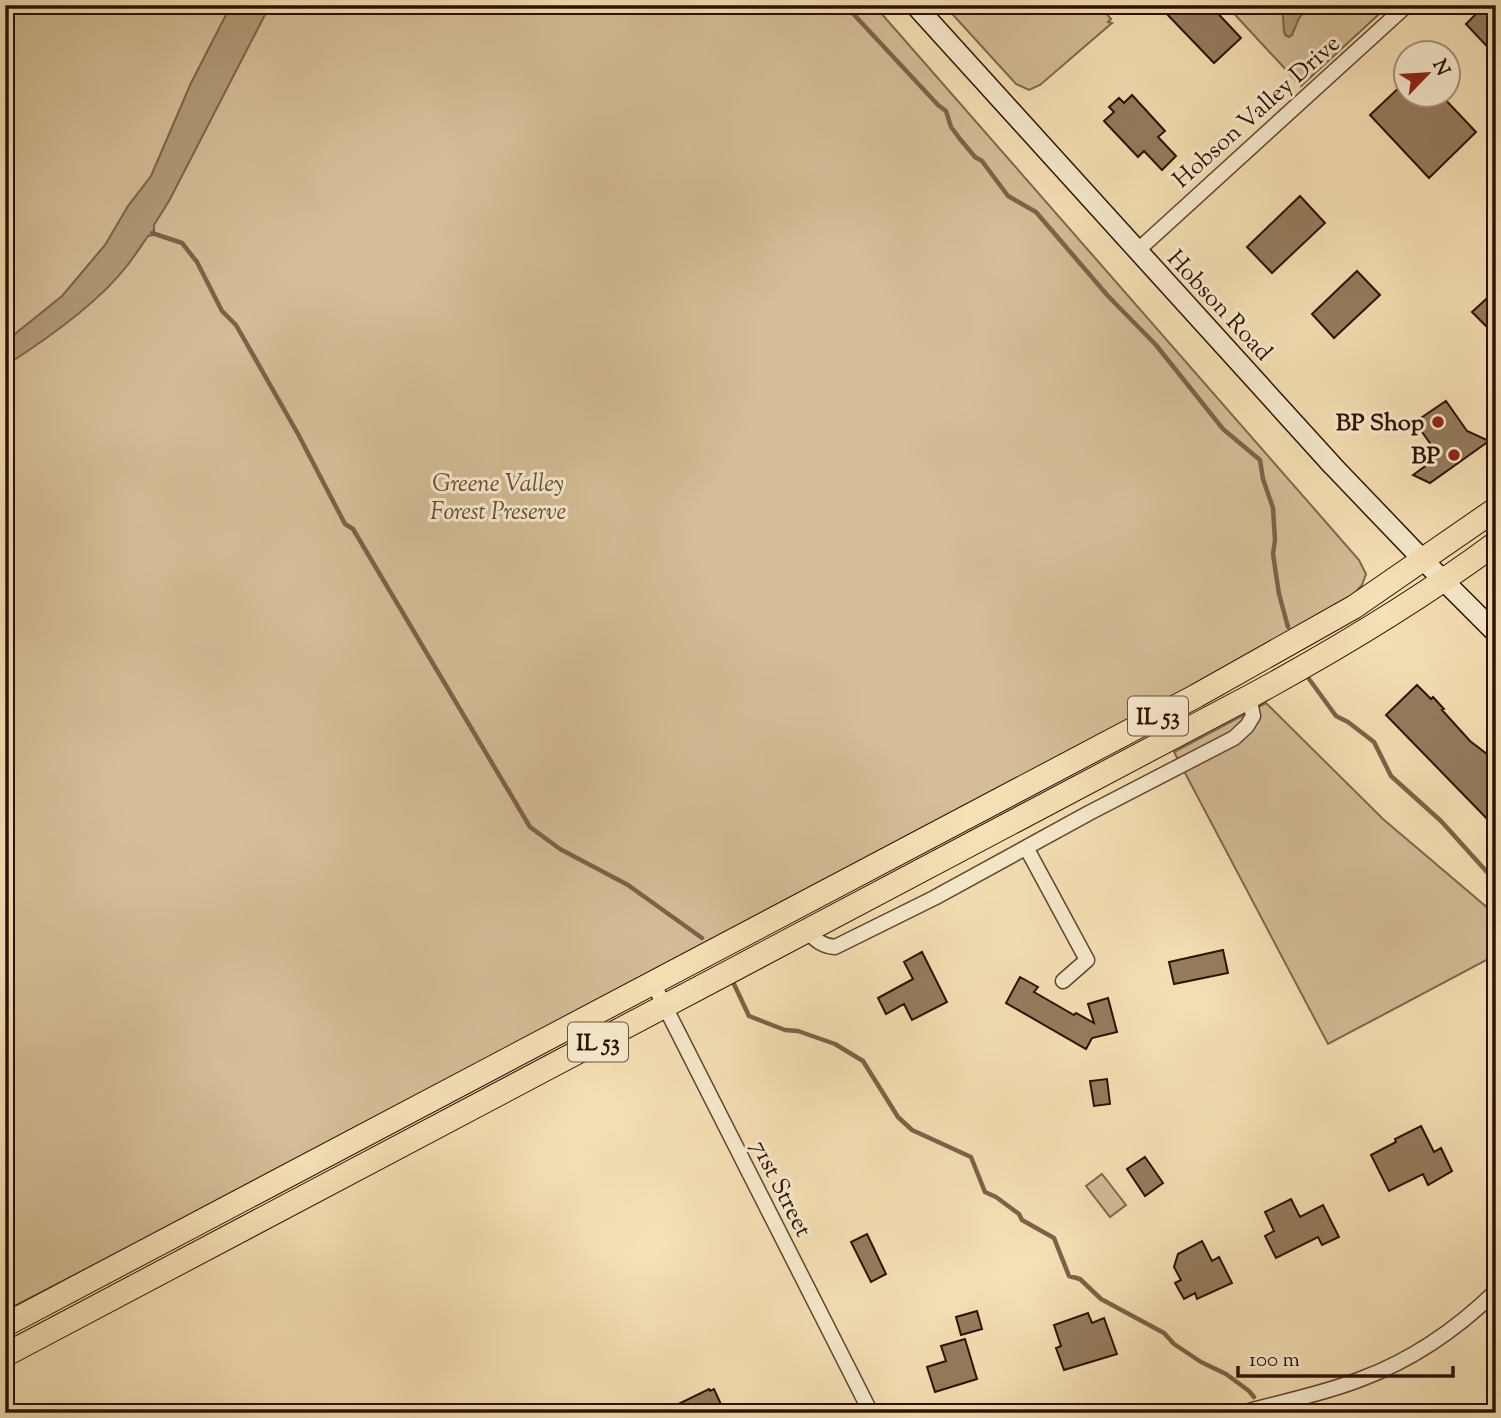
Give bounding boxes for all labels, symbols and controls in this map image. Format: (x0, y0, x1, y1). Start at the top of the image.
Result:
street label: Hobson Valley Drive (1166, 28, 1348, 197)
north arrow (1392, 38, 1462, 108)
text: N (1425, 55, 1456, 80)
street label: Hobson Road (1158, 243, 1279, 370)
place label: BP Shop (1336, 407, 1424, 441)
marker: BP Shop (1430, 414, 1446, 430)
place label: BP (1411, 440, 1440, 474)
marker: BP (1446, 447, 1462, 463)
park label: Greene Valley Forest Preserve (430, 468, 566, 530)
road number: IL 53 (1128, 696, 1188, 736)
road number: IL 53 (568, 1023, 628, 1062)
street label: 71st Street (741, 1134, 819, 1243)
scale bar (1238, 1334, 1454, 1378)
text: 100 m (1249, 1346, 1300, 1376)

